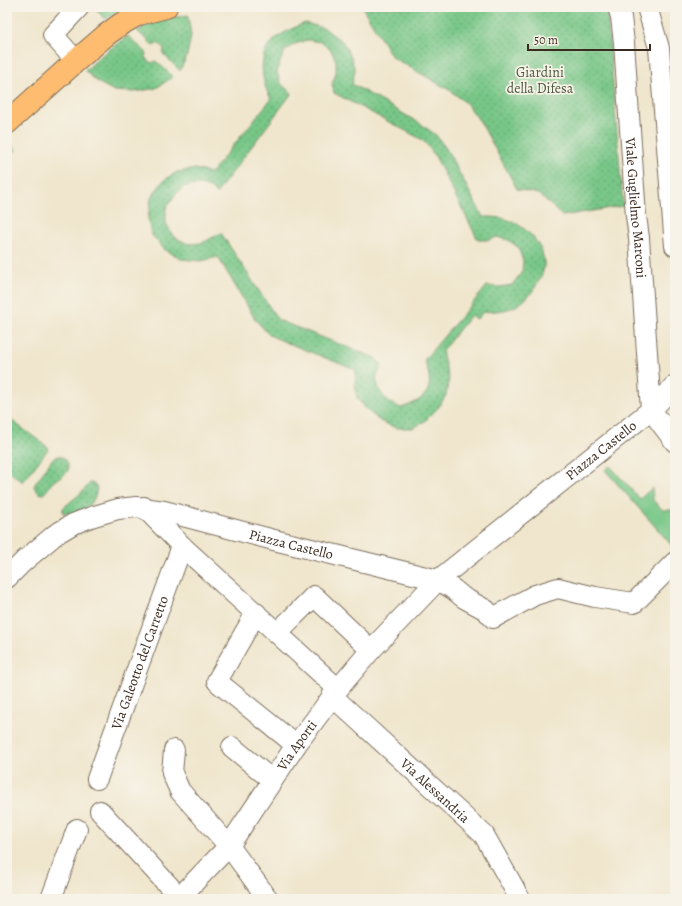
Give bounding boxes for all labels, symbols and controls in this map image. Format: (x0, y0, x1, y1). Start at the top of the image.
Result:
scale bar (528, 26, 650, 52)
text: 50 m (534, 32, 558, 48)
park label: Giardini della Difesa (507, 63, 574, 98)
street label: Viale Guglielmo Marconi (621, 136, 651, 279)
street label: Piazza Castello (562, 416, 641, 485)
street label: Piazza Castello (247, 525, 335, 564)
street label: Via Galeotto del Carretto (107, 593, 173, 733)
street label: Via Aporti (272, 716, 321, 775)
street label: Via Alessandria (395, 754, 474, 828)

